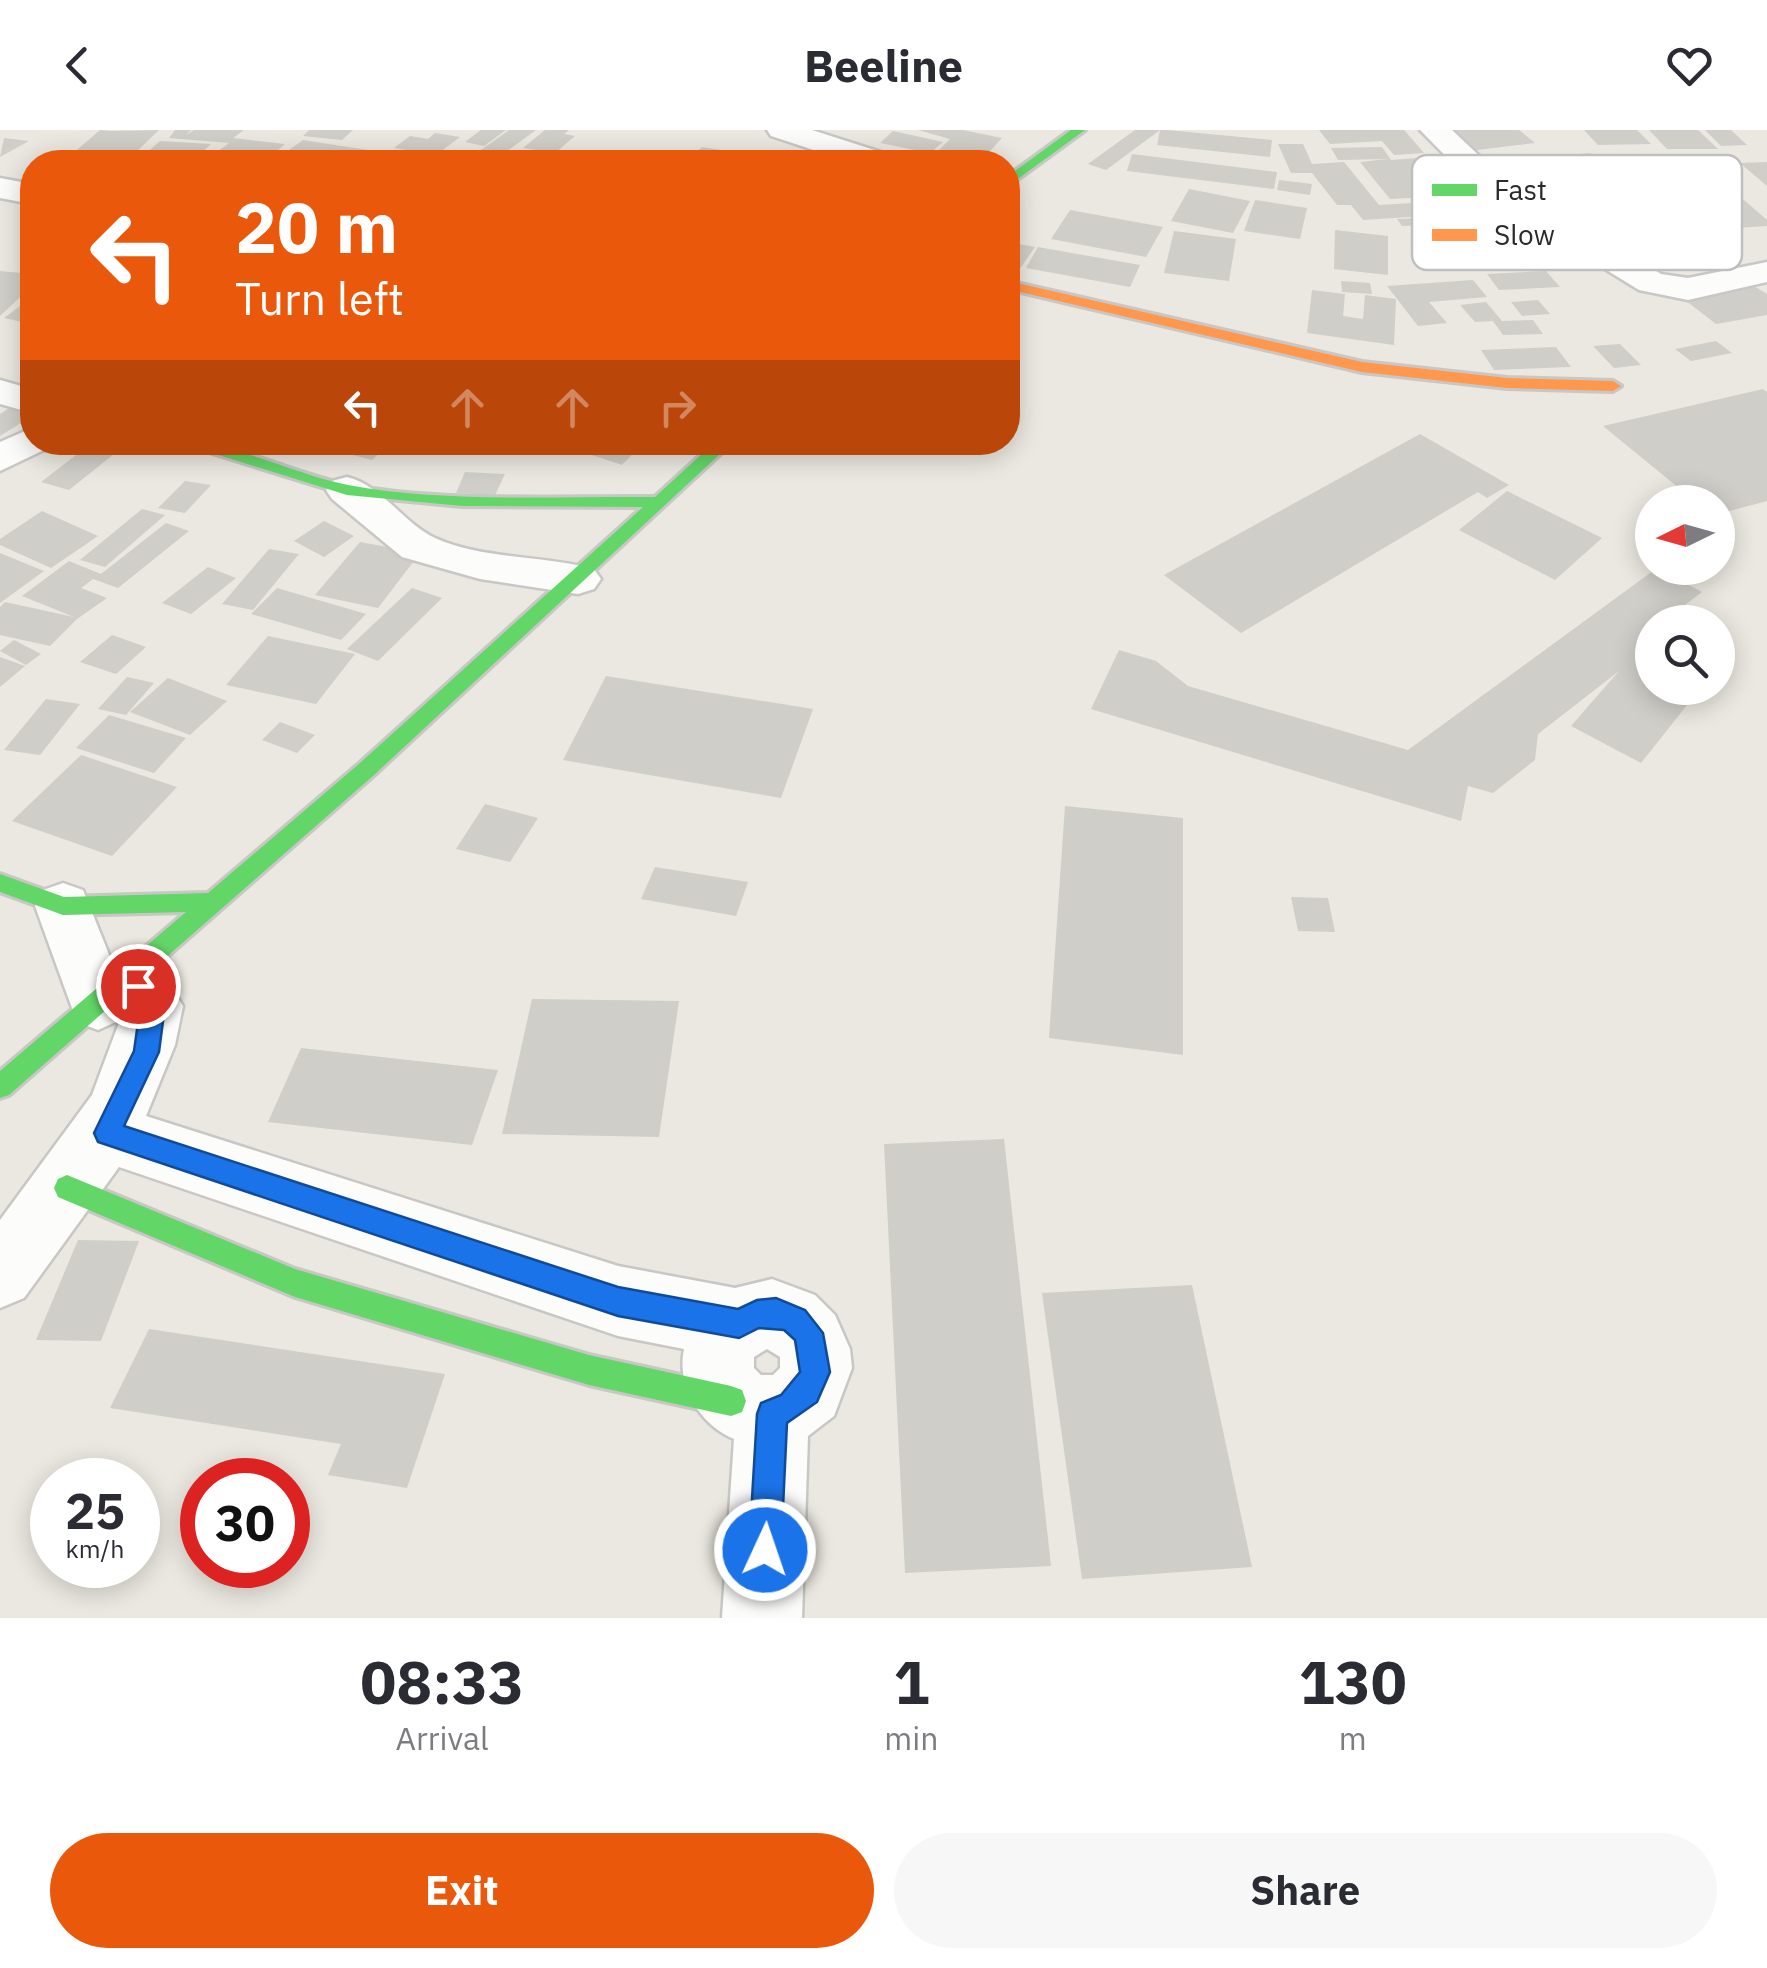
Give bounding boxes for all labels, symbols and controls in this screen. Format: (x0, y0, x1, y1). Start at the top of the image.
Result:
text: Beeline (804, 36, 963, 94)
icon: back (50, 38, 105, 93)
icon: heart (1662, 38, 1717, 93)
legend (1412, 155, 1742, 270)
text: Fast (1494, 171, 1547, 208)
text: 20 m (235, 181, 398, 272)
icon: left (70, 190, 200, 320)
text: Slow (1494, 216, 1555, 253)
text: Turn left (235, 269, 404, 327)
icon: left (335, 380, 390, 435)
icon: ahead (440, 380, 495, 435)
icon: ahead (545, 380, 600, 435)
icon: right (650, 380, 705, 435)
north arrow (1635, 485, 1735, 585)
map controls (1635, 485, 1735, 705)
button: search (1635, 605, 1735, 705)
pin (96, 944, 181, 1029)
icon: arrive (111, 959, 166, 1014)
speed limit sign: 30 (180, 1458, 310, 1588)
text: 25 (65, 1478, 125, 1543)
position arrow (713, 1498, 817, 1602)
text: km/h (66, 1532, 124, 1565)
text: 08:33 (360, 1642, 524, 1721)
text: 1 (893, 1642, 929, 1721)
text: 130 (1299, 1642, 1407, 1721)
text: Arrival (396, 1717, 489, 1759)
text: min (884, 1717, 938, 1759)
text: m (1339, 1717, 1367, 1759)
button: Exit (50, 1833, 874, 1948)
button: Share (894, 1833, 1717, 1948)

